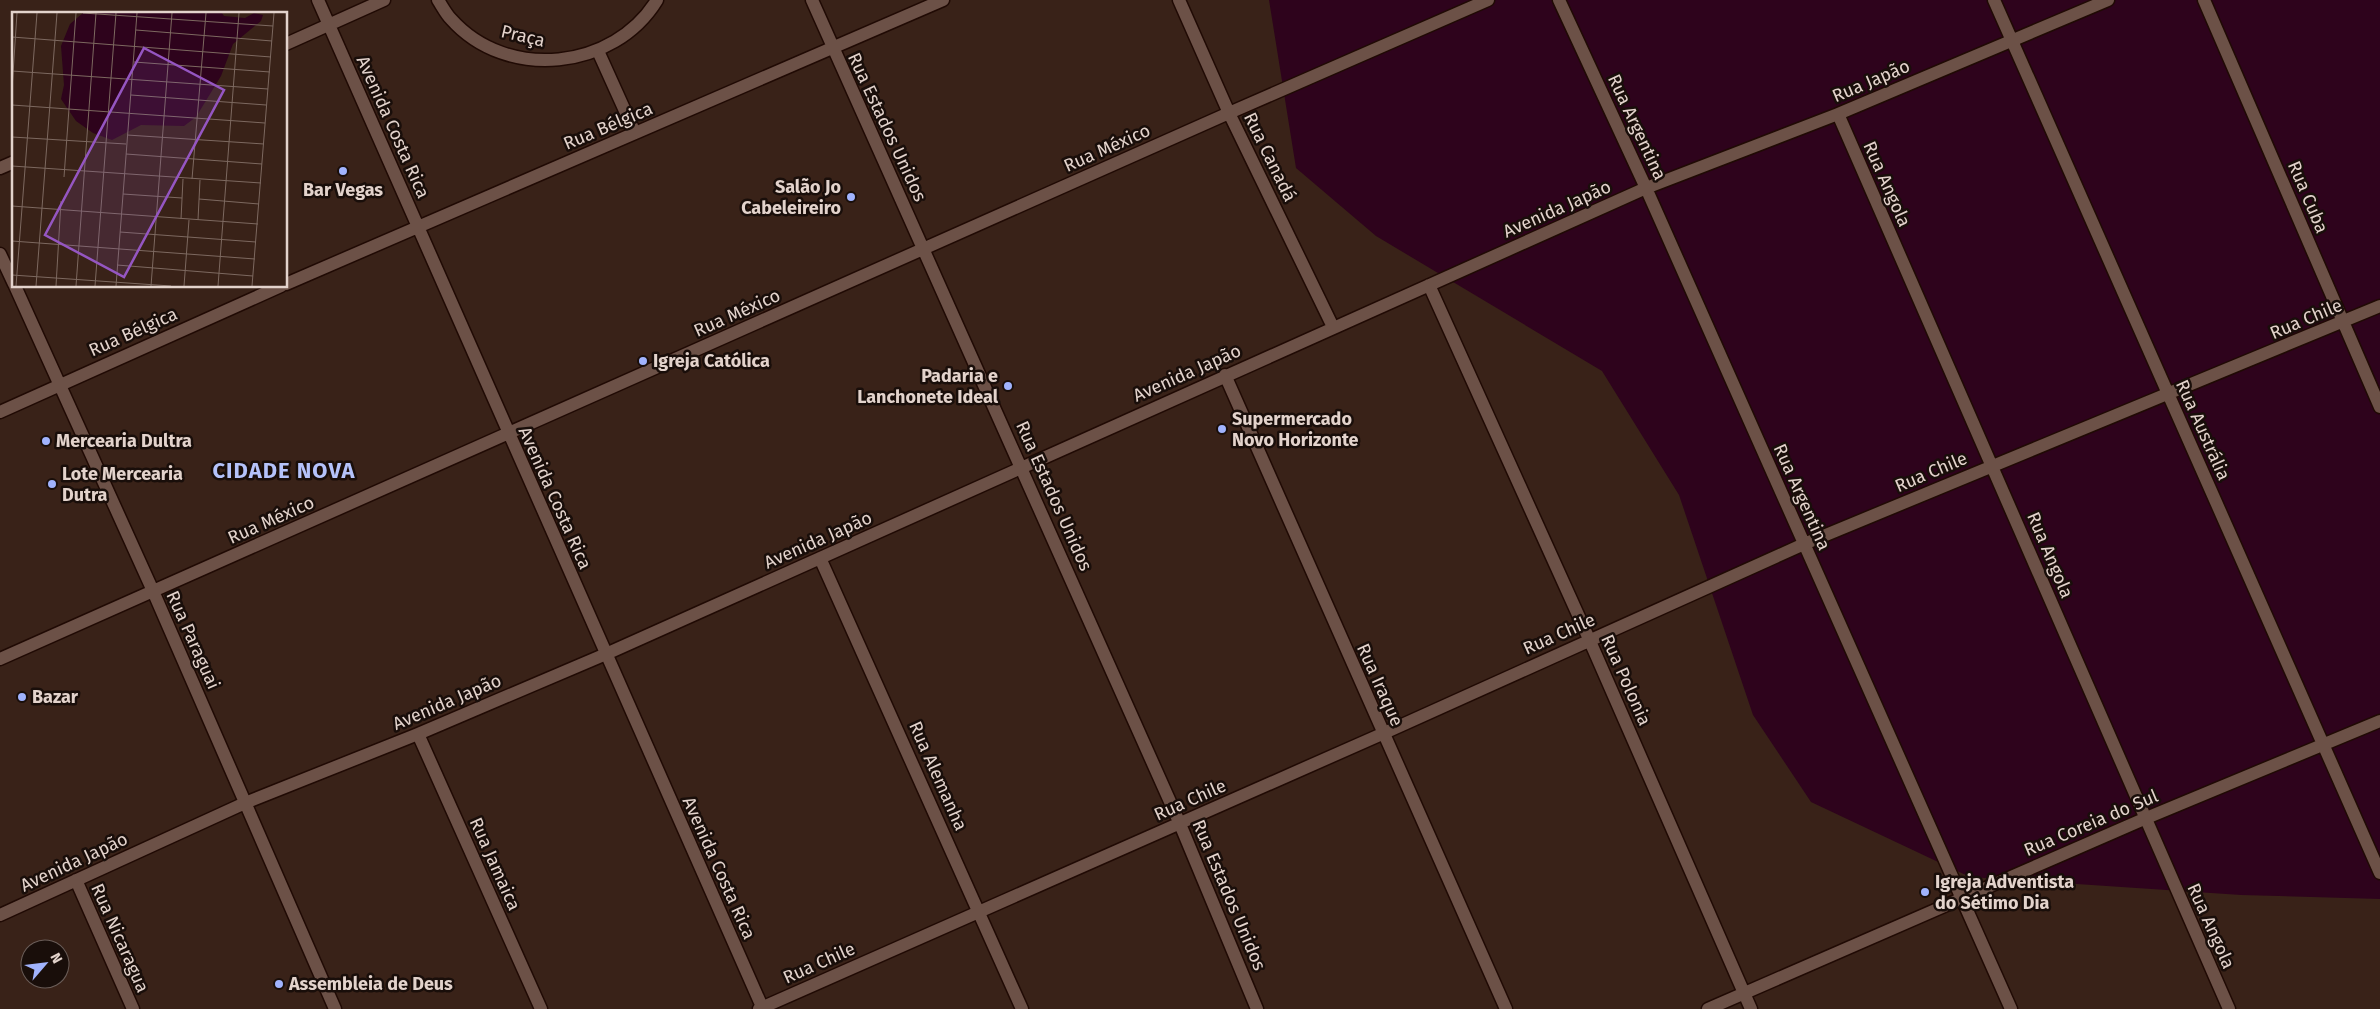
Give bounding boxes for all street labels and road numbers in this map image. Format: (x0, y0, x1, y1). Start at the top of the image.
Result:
street label: Praça (499, 20, 547, 52)
street label: Rua Estados Unidos (843, 49, 931, 205)
street label: Avenida Costa Rica (352, 52, 434, 202)
street label: Rua Japão (1829, 55, 1913, 107)
street label: Rua Argentina (1603, 71, 1671, 183)
street label: Rua Bélgica (560, 97, 656, 155)
street label: Rua Canadá (1239, 109, 1301, 205)
street label: Rua México (1060, 119, 1154, 177)
street label: Rua Angola (1858, 138, 1916, 230)
street label: Rua Cuba (2283, 157, 2333, 237)
street label: Avenida Japão (1500, 175, 1614, 243)
street label: Rua México (690, 284, 784, 342)
street label: Rua Chile (2267, 294, 2345, 344)
street label: Rua Bélgica (85, 303, 181, 361)
street label: Avenida Japão (1130, 339, 1244, 407)
street label: Rua Austrália (2171, 376, 2235, 484)
street label: Rua Estados Unidos (1011, 418, 1097, 574)
street label: Avenida Costa Rica (514, 423, 596, 573)
street label: Rua Argentina (1769, 440, 1835, 554)
street label: Rua Chile (1892, 447, 1970, 497)
street label: Rua México (224, 491, 318, 549)
street label: Avenida Japão (761, 506, 875, 574)
street label: Rua Angola (2022, 509, 2078, 601)
street label: Rua Paraguai (161, 587, 225, 693)
street label: Rua Chile (1520, 608, 1598, 660)
street label: Rua Polonia (1596, 631, 1656, 729)
street label: Rua Iraque (1352, 640, 1408, 730)
street label: Avenida Japão (389, 669, 505, 735)
street label: Rua Alemanha (904, 718, 972, 834)
street label: Rua Chile (1151, 774, 1229, 826)
street label: Rua Coreia do Sul (2021, 785, 2161, 861)
street label: Avenida Costa Rica (678, 793, 760, 943)
street label: Rua Jamaica (465, 814, 525, 914)
street label: Rua Estados Unidos (1187, 816, 1271, 974)
street label: Avenida Japão (17, 828, 131, 896)
street label: Rua Nicaragua (86, 880, 154, 996)
street label: Rua Angola (2182, 880, 2240, 972)
street label: Rua Chile (780, 937, 858, 989)

